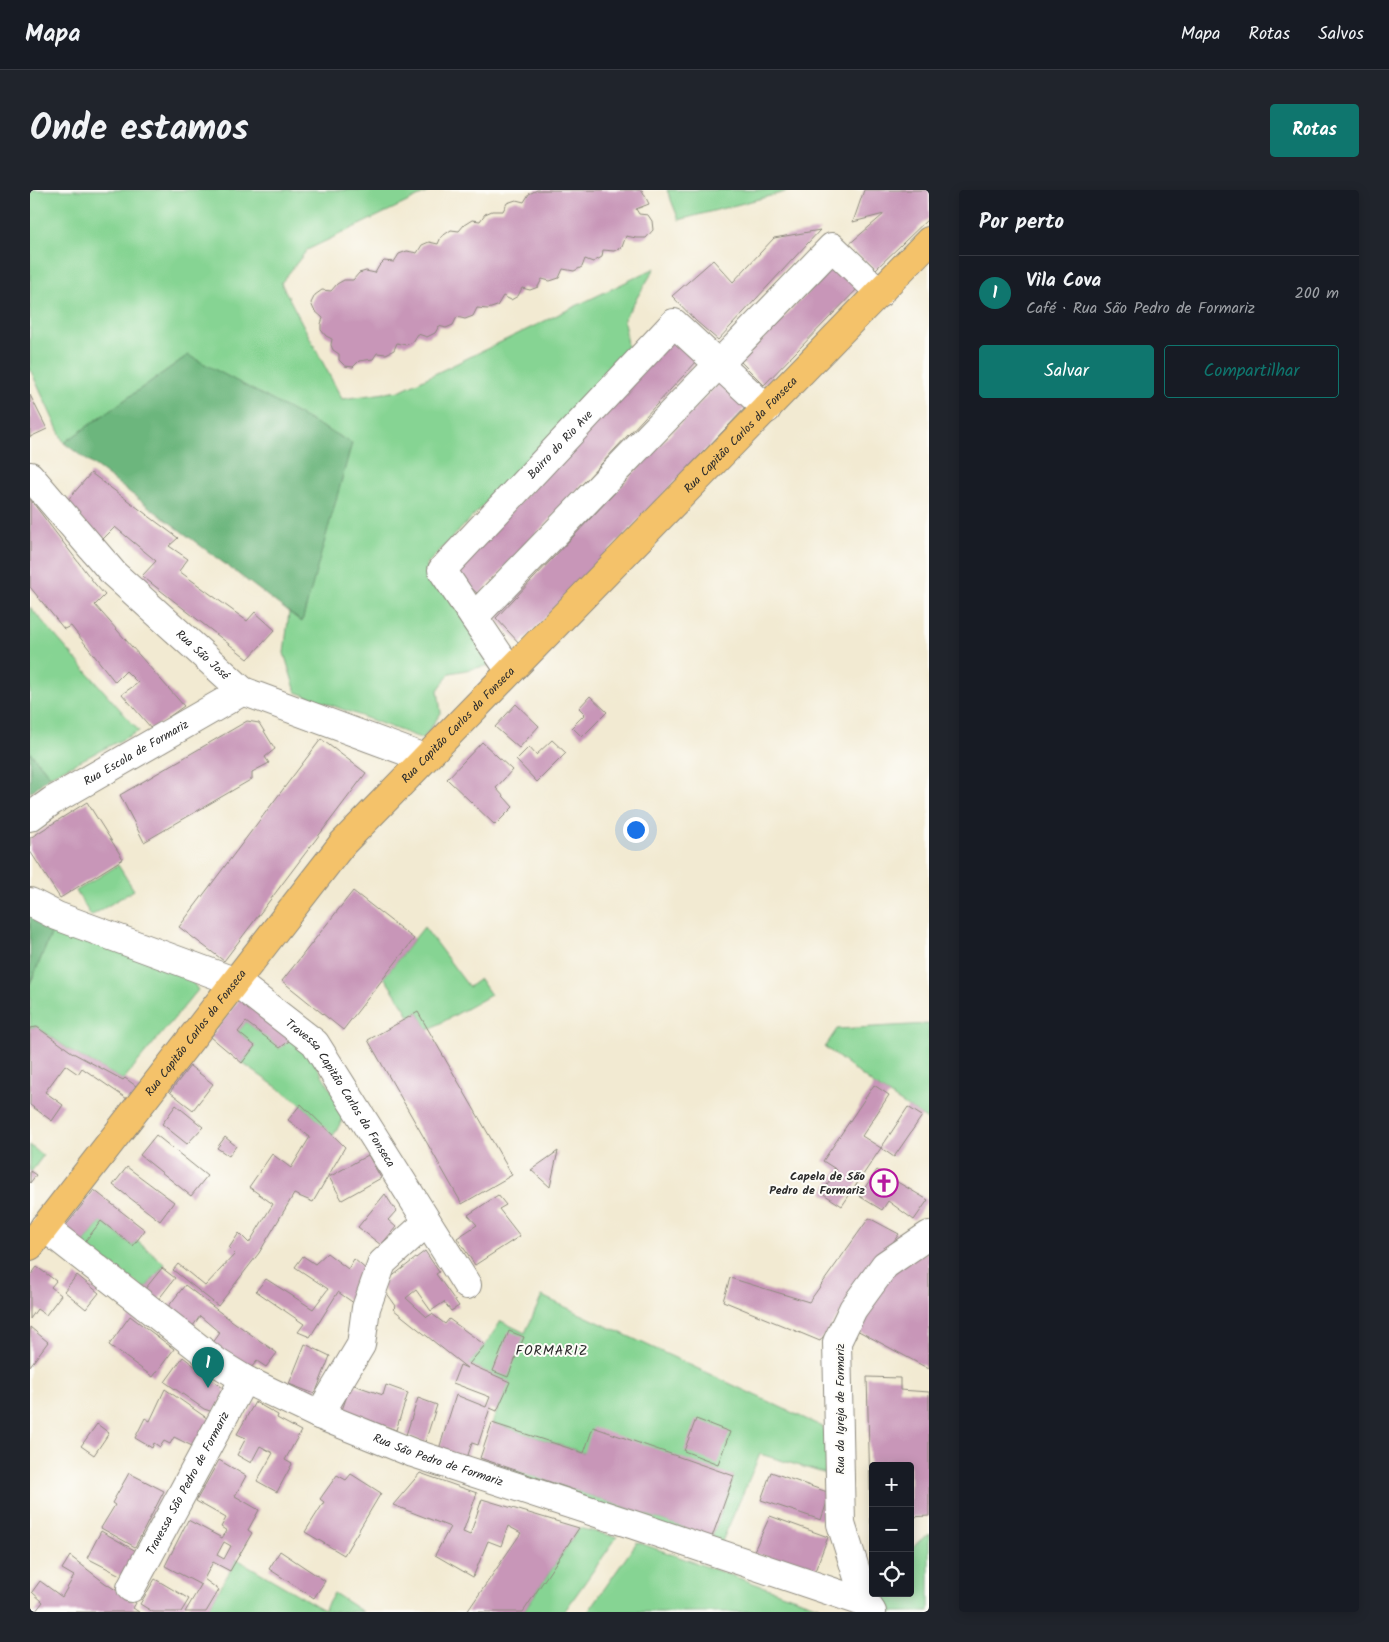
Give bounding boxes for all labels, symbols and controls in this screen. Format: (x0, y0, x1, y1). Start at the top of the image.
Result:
text: Mapa (25, 15, 81, 54)
text: Mapa (1181, 20, 1220, 49)
text: Rotas (1248, 20, 1290, 49)
text: Salvos (1318, 20, 1364, 49)
text: Onde estamos (30, 102, 249, 158)
button: Rotas (1270, 104, 1359, 157)
text: Por perto (979, 206, 1064, 239)
text: Vila Cova (1026, 266, 1101, 296)
text: 1 (993, 281, 997, 306)
text: 200 m (1295, 281, 1339, 306)
text: Café · Rua São Pedro de Formariz (1026, 296, 1255, 321)
button: Salvar (979, 345, 1154, 398)
button: Compartilhar (1164, 345, 1339, 398)
street label: Rua Capitão Carlos da Fonseca (679, 372, 802, 497)
street label: Bairro do Rio Ave (523, 405, 598, 483)
street label: Rua São José (172, 625, 235, 685)
street label: Rua Capitão Carlos da Fonseca (397, 662, 520, 788)
street label: Rua Escola de Formariz (80, 715, 192, 791)
your location (623, 817, 649, 843)
street label: Rua Capitão Carlos da Fonseca (140, 965, 251, 1100)
street label: Travessa Capitão Carlos da Fonseca (281, 1014, 400, 1171)
place label: Capela de São Pedro de Formariz (769, 1167, 866, 1200)
church icon: Capela de São Pedro de Formariz (869, 1168, 899, 1198)
district label: FORMARIZ (516, 1340, 588, 1362)
street label: Rua da Igreja de Formariz (831, 1343, 850, 1475)
pin: 1 (192, 1347, 224, 1388)
street label: Travessa São Pedro de Formariz (141, 1408, 234, 1559)
street label: Rua São Pedro de Formariz (370, 1428, 506, 1491)
map controls (869, 1462, 914, 1597)
button: + (869, 1462, 914, 1507)
button: − (869, 1507, 914, 1552)
button: locate (869, 1552, 914, 1597)

